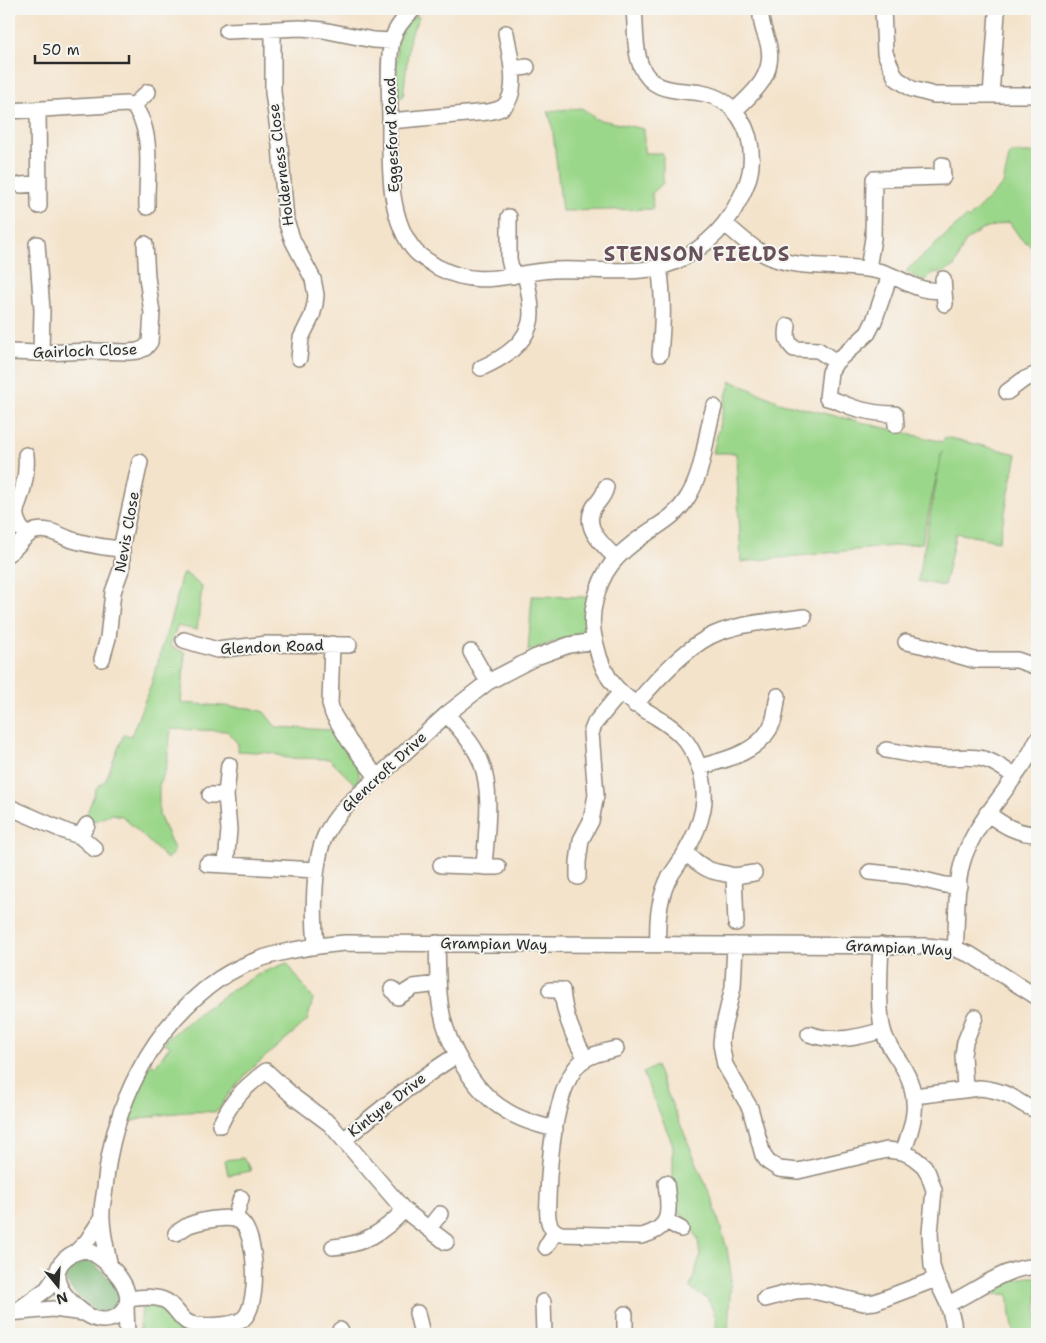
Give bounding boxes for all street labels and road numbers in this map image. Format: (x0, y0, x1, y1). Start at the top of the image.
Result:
street label: Eggesford Road (380, 77, 404, 193)
street label: Holderness Close (264, 103, 298, 227)
street label: Gairloch Close (32, 339, 138, 363)
street label: Nevis Close (110, 490, 144, 574)
street label: Glendon Road (220, 635, 325, 659)
street label: Glencroft Drive (337, 727, 431, 817)
street label: Grampian Way (440, 933, 548, 955)
street label: Grampian Way (845, 935, 953, 961)
street label: Kintyre Drive (344, 1068, 430, 1142)

